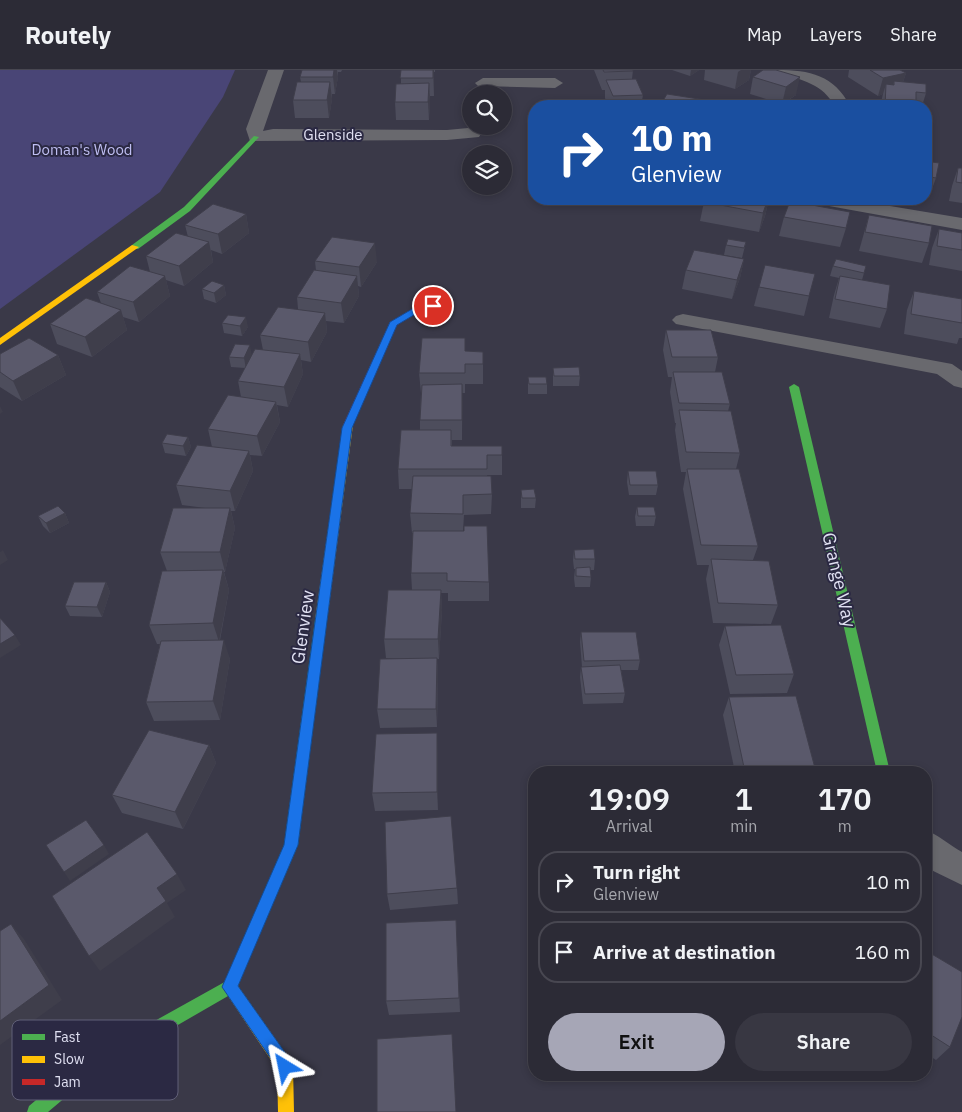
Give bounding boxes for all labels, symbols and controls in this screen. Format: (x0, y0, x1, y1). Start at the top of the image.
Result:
text: Routely (25, 19, 111, 51)
text: Map (747, 23, 782, 46)
text: Layers (810, 23, 862, 46)
text: Share (890, 23, 937, 46)
map controls (462, 85, 512, 195)
button: search (462, 85, 512, 135)
text: 10 m (631, 115, 713, 161)
icon: right (548, 120, 613, 185)
street label: Glenside (303, 125, 363, 144)
park label: Doman's Wood (32, 140, 132, 159)
button: layers (462, 145, 512, 195)
text: Glenview (631, 159, 722, 188)
pin (412, 285, 454, 327)
icon: arrive (419, 292, 447, 320)
street label: Grange Way (817, 530, 862, 630)
street label: Glenview (286, 588, 319, 665)
text: 19:09 (588, 779, 670, 818)
text: 1 (735, 779, 753, 818)
text: 170 (818, 779, 872, 818)
text: Arrival (606, 816, 652, 836)
text: min (730, 816, 757, 836)
text: m (838, 816, 852, 836)
text: Turn right (593, 860, 680, 884)
icon: right (550, 868, 578, 896)
text: 10 m (866, 870, 910, 894)
text: Glenview (593, 884, 659, 904)
icon: arrive (550, 938, 578, 966)
text: Arrive at destination (593, 940, 776, 964)
text: 160 m (855, 940, 910, 964)
button: Exit (548, 1013, 725, 1071)
button: Share (735, 1013, 912, 1071)
legend (12, 1020, 178, 1100)
text: Fast (54, 1028, 80, 1046)
position arrow (258, 1040, 310, 1092)
text: Slow (54, 1050, 85, 1068)
text: Jam (54, 1073, 81, 1091)

